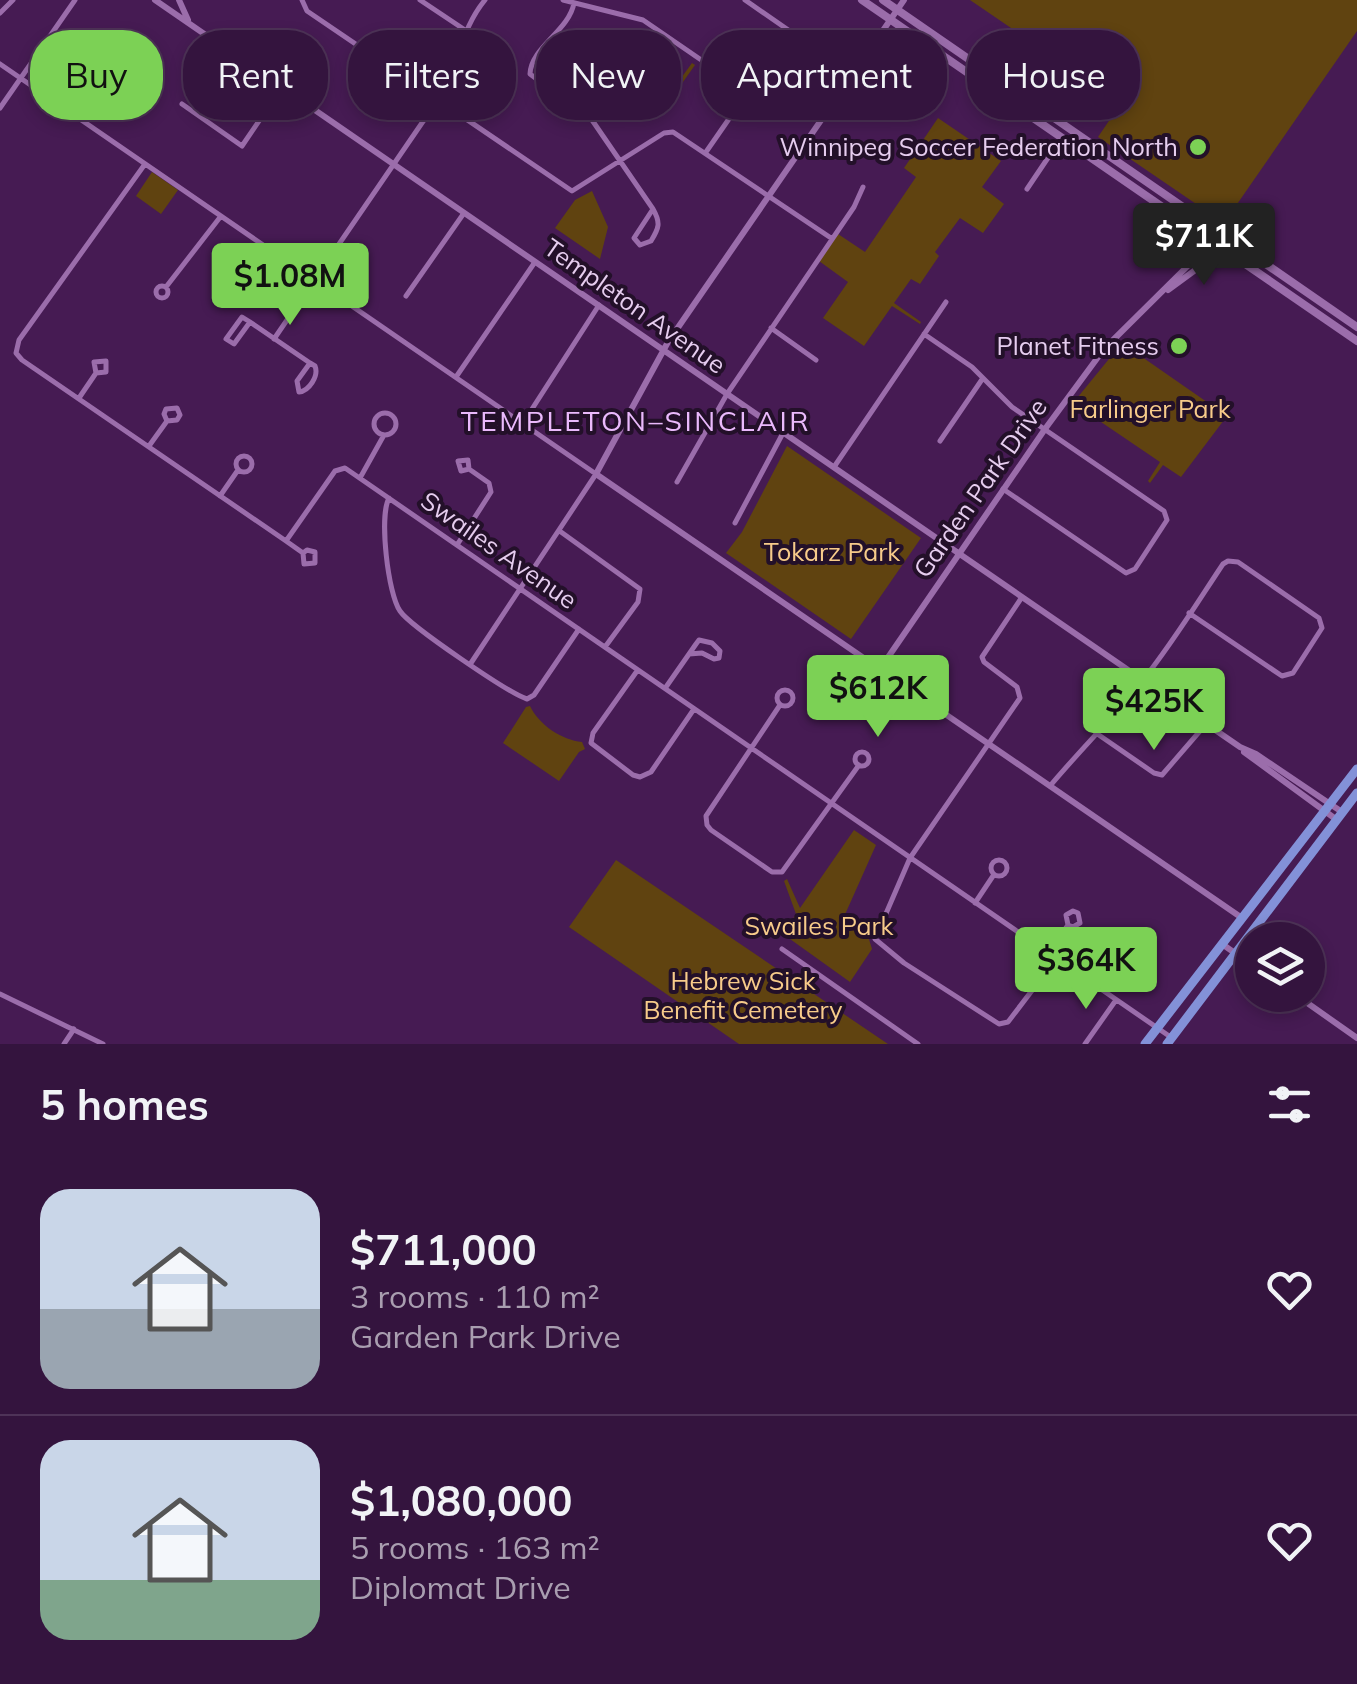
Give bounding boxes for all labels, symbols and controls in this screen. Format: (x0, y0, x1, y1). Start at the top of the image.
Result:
chip: Buy (30, 30, 163, 120)
chip: Rent (183, 30, 328, 120)
chip: Filters (348, 30, 516, 120)
chip: New (536, 30, 681, 120)
chip: Apartment (701, 30, 947, 120)
chip: House (967, 30, 1140, 120)
place label: Winnipeg Soccer Federation North (780, 131, 1178, 162)
marker: Winnipeg Soccer Federation North (1187, 136, 1209, 158)
pin: $711K (1134, 203, 1274, 288)
text: $711K (1155, 215, 1253, 255)
street label: Templeton Avenue (539, 231, 732, 380)
pin: $1.08M (209, 243, 371, 328)
text: $1.08M (234, 255, 346, 295)
place label: Planet Fitness (996, 330, 1159, 361)
marker: Planet Fitness (1168, 335, 1190, 357)
street label: Garden Park Drive (906, 392, 1053, 583)
park label: Farlinger Park (1069, 393, 1232, 424)
district label: TEMPLETON–SINCLAIR (461, 403, 811, 438)
street label: Swailes Avenue (415, 484, 583, 615)
park label: Tokarz Park (764, 536, 901, 567)
pin: $612K (808, 655, 948, 740)
text: $612K (829, 667, 927, 707)
pin: $425K (1084, 668, 1224, 753)
text: $425K (1105, 680, 1203, 720)
park label: Swailes Park (745, 910, 895, 941)
map controls (1235, 922, 1325, 1012)
button: layers (1235, 922, 1325, 1012)
pin: $364K (1016, 927, 1156, 1012)
text: $364K (1037, 939, 1135, 979)
park label: Hebrew Sick Benefit Cemetery (643, 965, 843, 1025)
icon: filters (1262, 1077, 1317, 1132)
text: 5 homes (40, 1078, 209, 1131)
text: $711,000 (350, 1223, 537, 1276)
icon: home (120, 1229, 240, 1349)
icon: heart (1262, 1262, 1317, 1317)
text: 3 rooms · 110 m² (350, 1276, 600, 1316)
text: Garden Park Drive (350, 1316, 621, 1356)
text: $1,080,000 (350, 1474, 572, 1527)
icon: home (120, 1480, 240, 1600)
icon: heart (1262, 1513, 1317, 1568)
text: 5 rooms · 163 m² (350, 1527, 600, 1567)
text: Diplomat Drive (350, 1567, 571, 1607)

